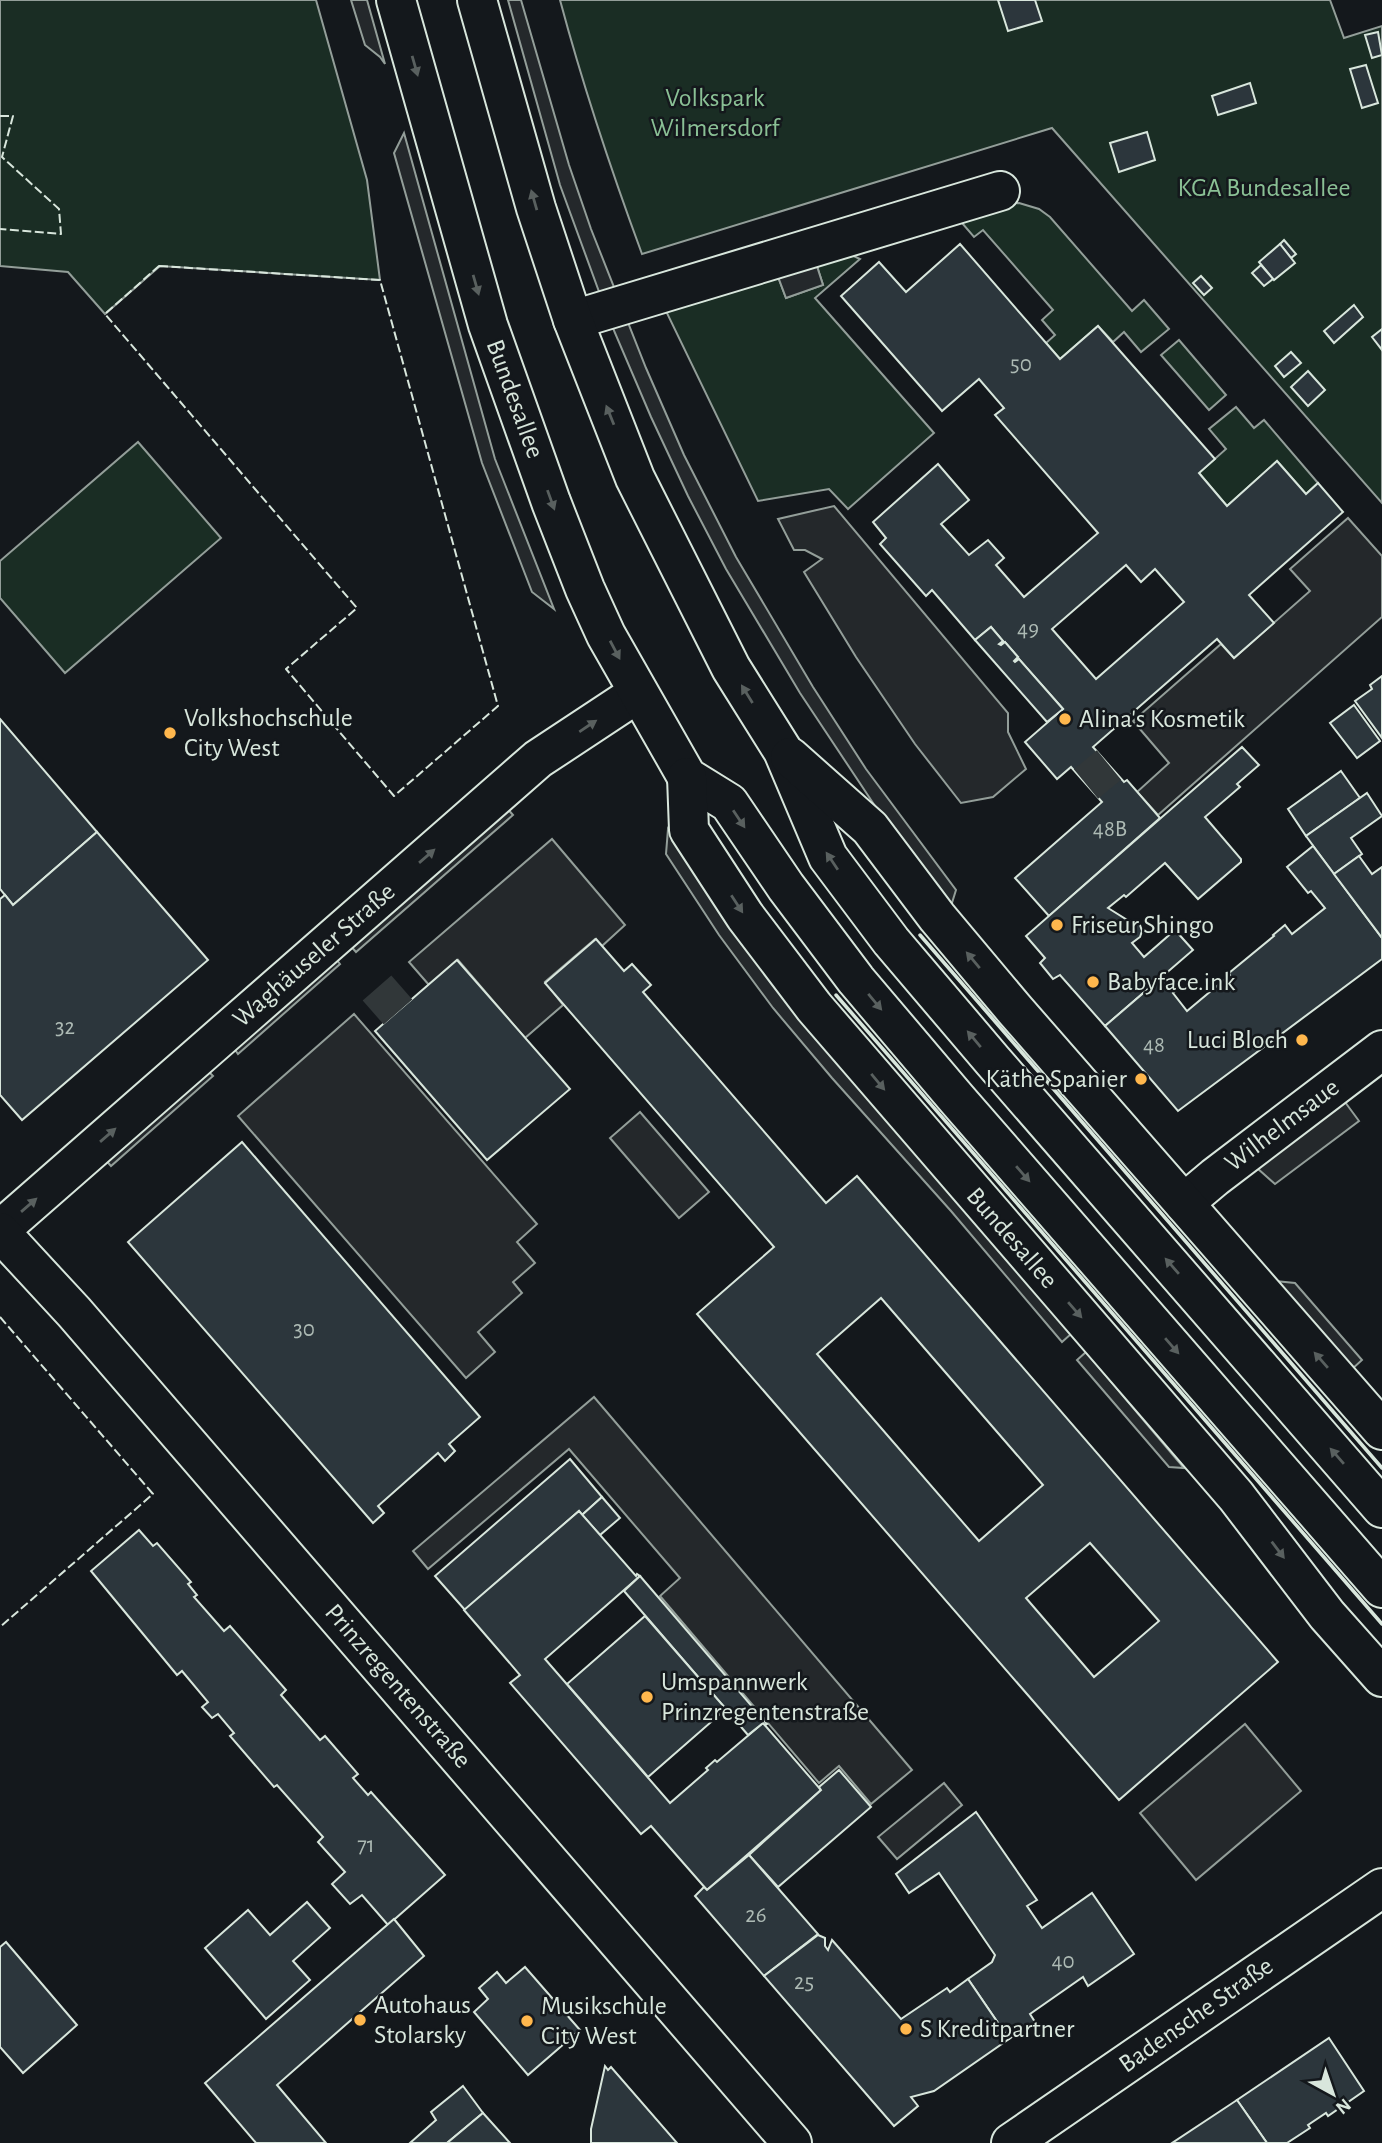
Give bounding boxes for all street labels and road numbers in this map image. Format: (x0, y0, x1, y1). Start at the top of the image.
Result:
street label: Bundesallee (482, 336, 548, 462)
street label: Waghäuseler Straße (228, 878, 400, 1032)
street label: Wilhelmsaue (1220, 1074, 1344, 1176)
street label: Bundesallee (961, 1183, 1063, 1293)
street label: Prinzregentenstraße (320, 1599, 476, 1773)
street label: Badensche Straße (1114, 1952, 1278, 2078)

